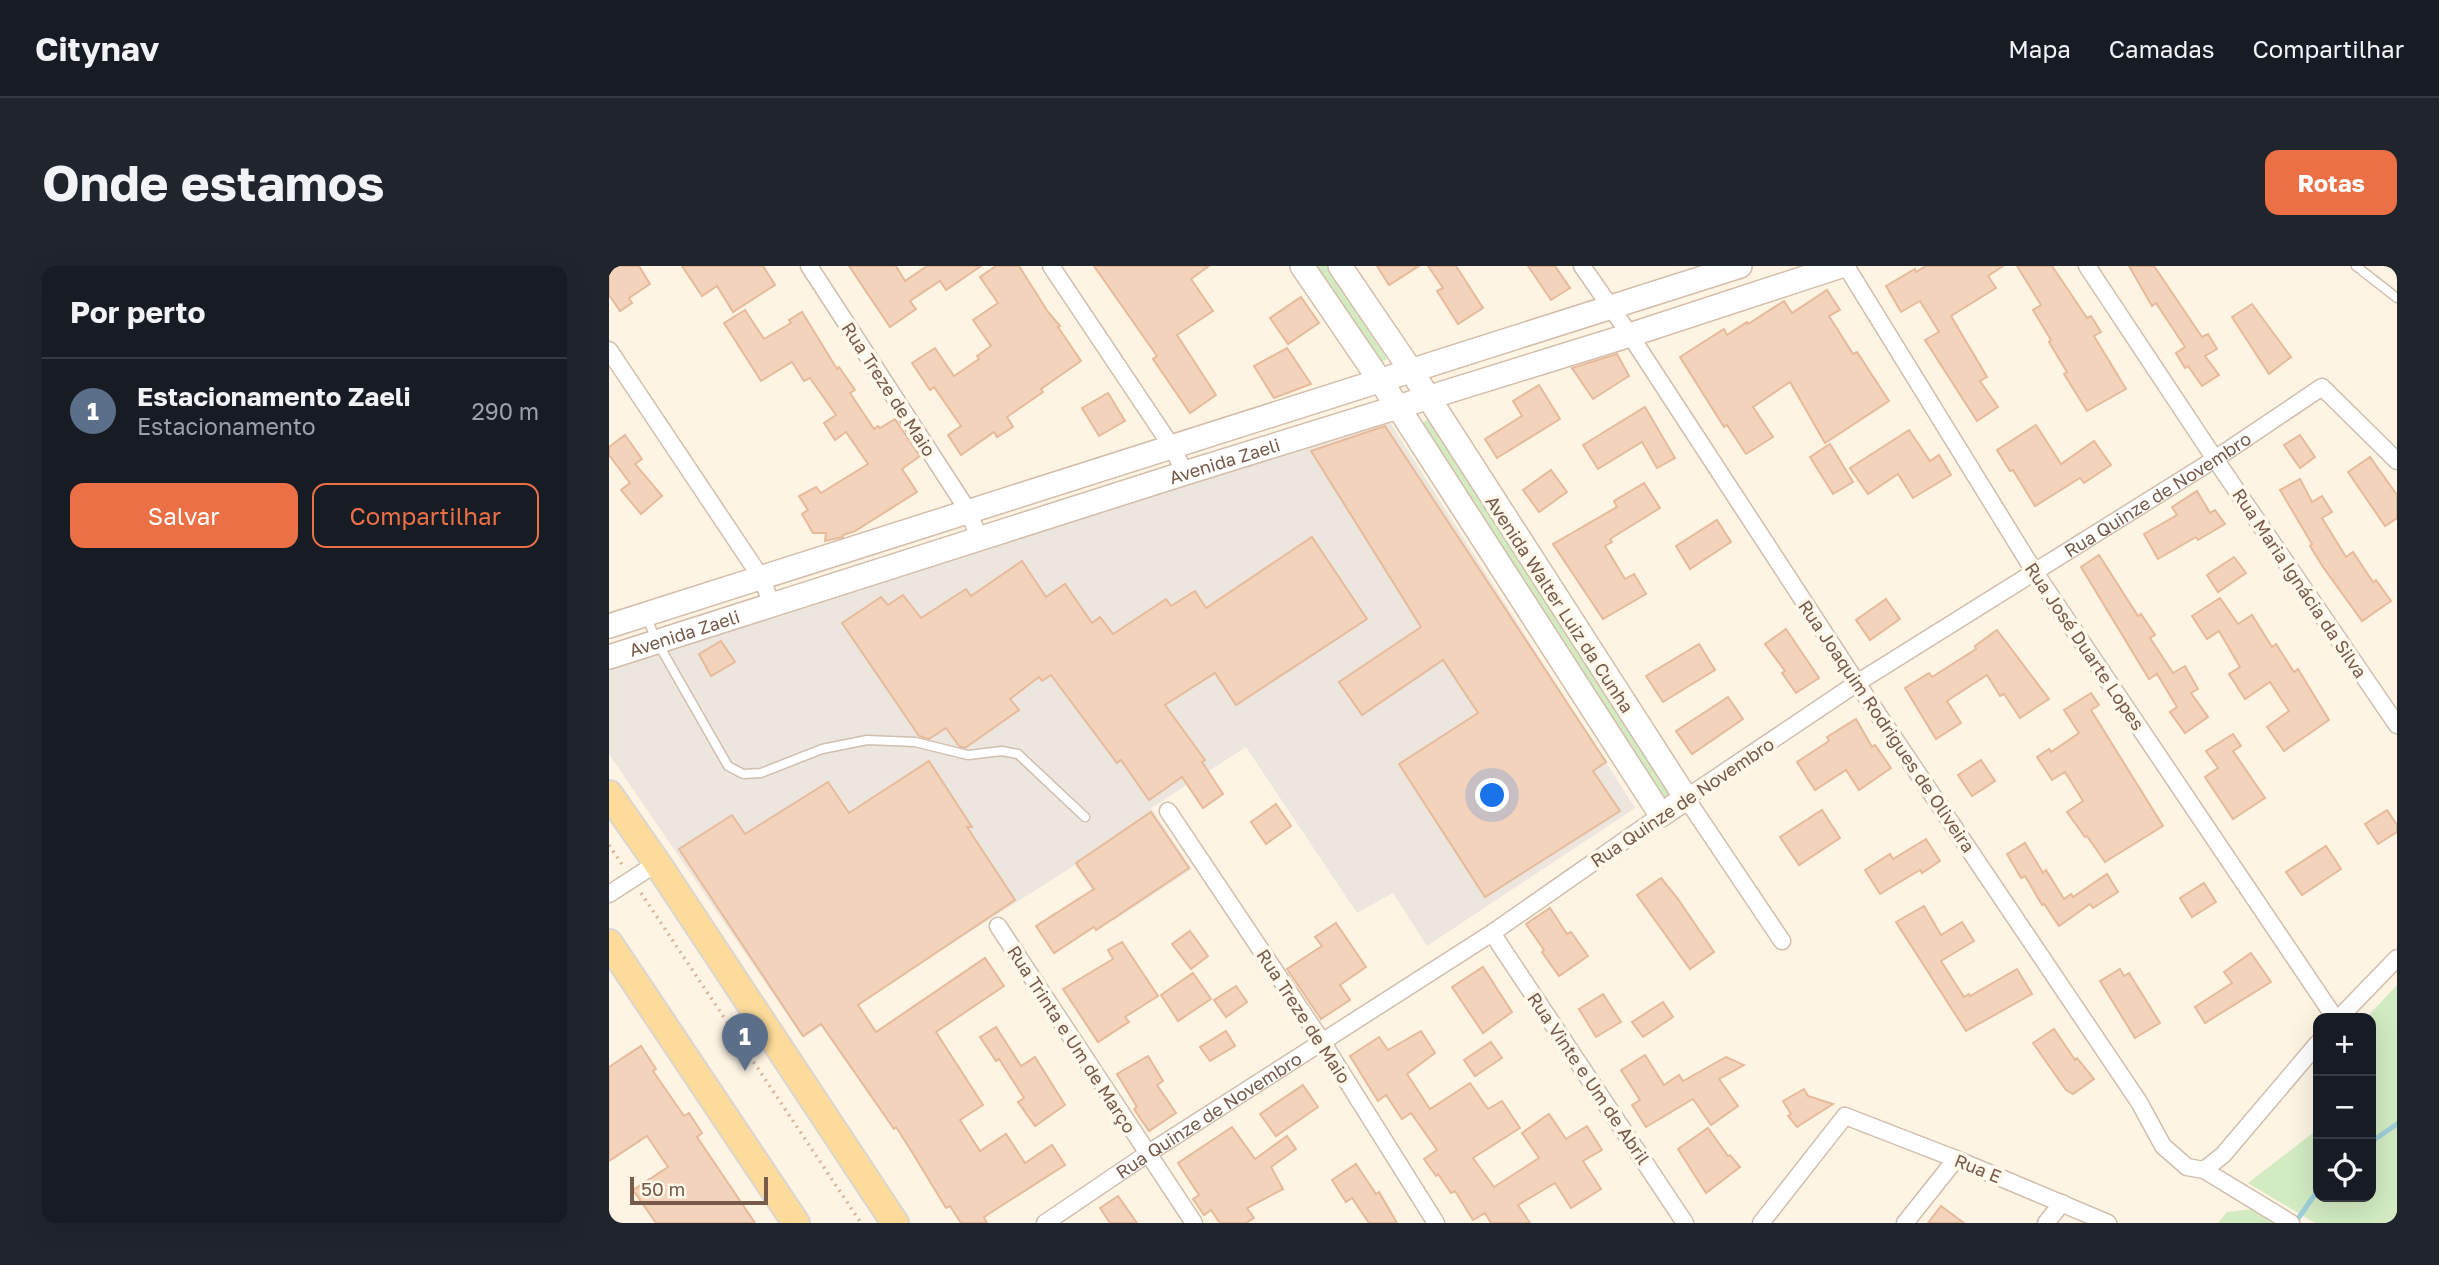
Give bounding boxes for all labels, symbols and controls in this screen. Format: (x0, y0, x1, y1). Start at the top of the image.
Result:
text: Citynav (35, 29, 159, 68)
text: Mapa (2008, 34, 2071, 63)
text: Camadas (2109, 34, 2214, 63)
text: Compartilhar (2252, 34, 2404, 63)
button: Rotas (2265, 150, 2397, 215)
text: Onde estamos (42, 153, 385, 212)
text: Por perto (70, 294, 205, 330)
street label: Rua Treze de Maio (837, 318, 941, 460)
text: Estacionamento Zaeli (137, 381, 411, 412)
text: 1 (87, 397, 99, 425)
text: 290 m (471, 397, 539, 425)
text: Estacionamento (137, 412, 316, 440)
street label: Rua Quinze de Novembro (2060, 427, 2255, 562)
street label: Avenida Zaeli (1166, 433, 1283, 488)
button: Salvar (70, 483, 298, 548)
button: Compartilhar (312, 483, 539, 548)
street label: Rua Maria Ignácia da Silva (2228, 484, 2372, 682)
street label: Avenida Walter Luiz da Cunha (1481, 491, 1639, 717)
street label: Rua José Duarte Lopes (2021, 558, 2149, 734)
street label: Rua Joaquim Rodrigues de Oliveira (1794, 596, 1980, 856)
street label: Avenida Zaeli (626, 605, 742, 661)
street label: Rua Quinze de Novembro (1586, 732, 1778, 872)
your location (1475, 778, 1509, 812)
street label: Rua Trinta e Um de Março (1003, 941, 1141, 1137)
street label: Rua Treze de Maio (1252, 945, 1356, 1087)
street label: Rua Vinte e Um de Abril (1523, 988, 1655, 1168)
pin: 1 (722, 1013, 768, 1071)
map controls (2313, 1013, 2376, 1202)
button: + (2313, 1013, 2376, 1076)
street label: Rua Quinze de Novembro (1111, 1047, 1306, 1183)
button: − (2313, 1076, 2376, 1139)
button: locate (2313, 1139, 2376, 1202)
street label: Rua E (1951, 1149, 2005, 1187)
scale bar (630, 1174, 768, 1206)
text: 50 m (641, 1177, 685, 1200)

